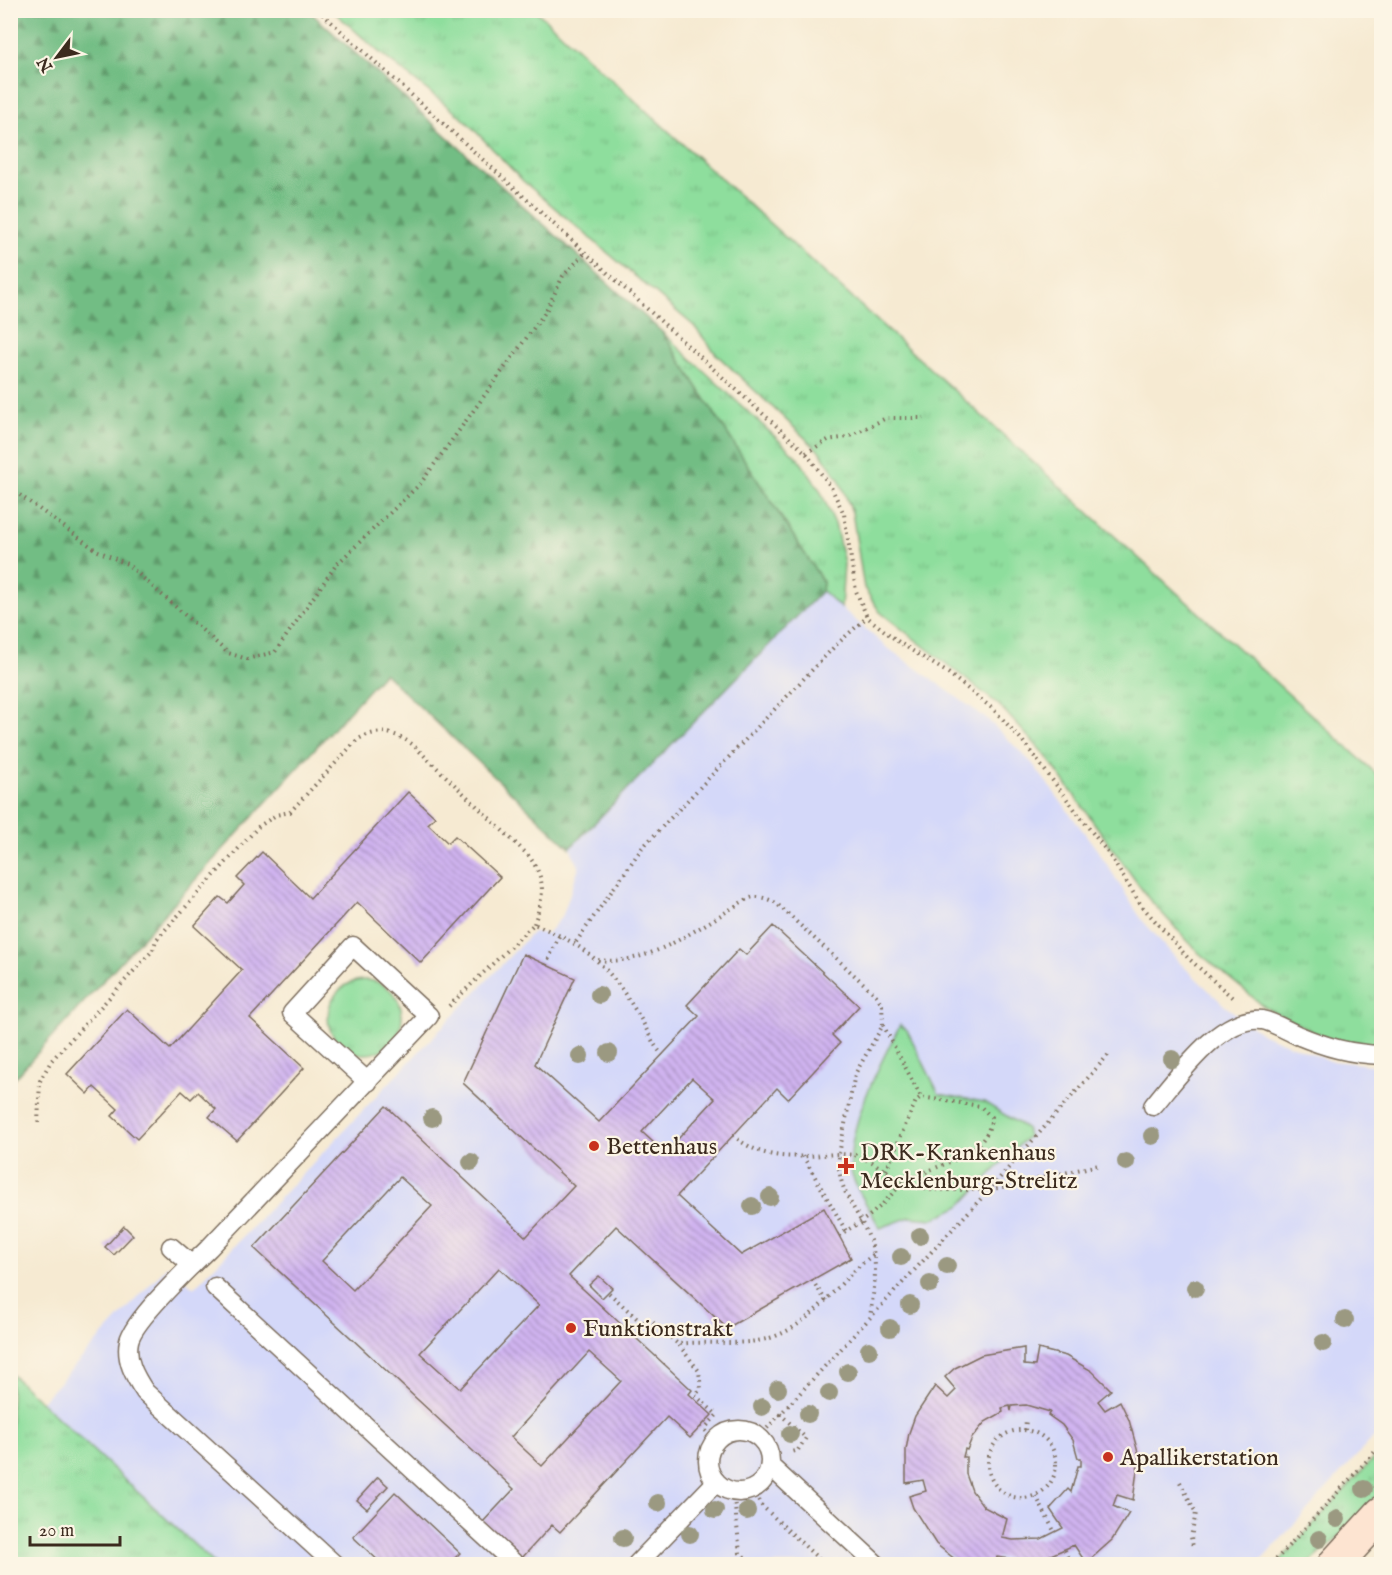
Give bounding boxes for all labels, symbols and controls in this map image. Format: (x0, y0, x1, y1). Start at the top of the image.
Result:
north arrow (27, 27, 87, 87)
text: N (34, 53, 59, 76)
place label: Bettenhaus (606, 1132, 717, 1163)
place label: DRK-Krankenhaus Mecklenburg-Strelitz (860, 1138, 1078, 1197)
marker: Bettenhaus (587, 1139, 601, 1153)
marker: DRK-Krankenhaus Mecklenburg-Strelitz (837, 1157, 855, 1175)
place label: Funktionstrakt (583, 1314, 733, 1345)
marker: Funktionstrakt (564, 1321, 578, 1335)
place label: Apallikerstation (1119, 1443, 1279, 1474)
marker: Apallikerstation (1101, 1450, 1115, 1464)
scale bar (30, 1509, 120, 1547)
text: 20 m (39, 1520, 74, 1543)

